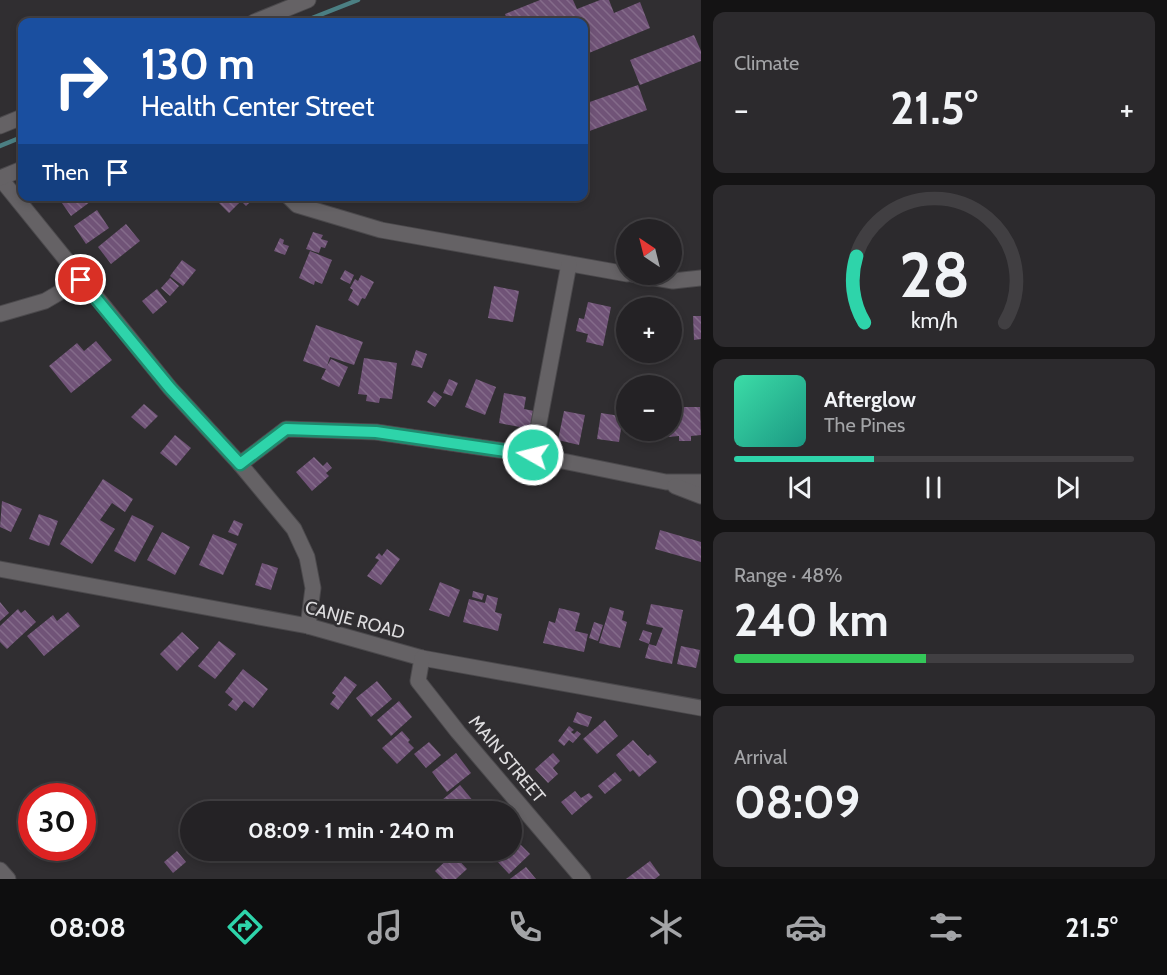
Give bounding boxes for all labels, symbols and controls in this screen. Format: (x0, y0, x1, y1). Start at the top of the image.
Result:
text: 130 m (141, 38, 255, 90)
icon: right (42, 42, 120, 120)
text: Climate (734, 51, 799, 75)
text: 21.5° (890, 81, 978, 135)
text: − (734, 89, 749, 129)
text: + (1119, 89, 1134, 129)
text: Health Center Street (141, 90, 374, 123)
icon: arrive (101, 156, 134, 189)
text: Then (42, 159, 89, 186)
north arrow (616, 219, 682, 285)
map controls (616, 219, 682, 441)
text: 28 (899, 237, 969, 313)
pin (55, 254, 106, 305)
icon: arrive (64, 263, 97, 296)
button: + (616, 297, 682, 363)
text: km/h (911, 308, 957, 334)
button: − (616, 375, 682, 441)
text: Afterglow (824, 386, 916, 413)
text: The Pines (824, 413, 905, 437)
position arrow (501, 423, 565, 487)
icon: previous (784, 471, 817, 504)
icon: pause (917, 471, 950, 504)
icon: next (1051, 471, 1084, 504)
text: Range · 48% (734, 563, 842, 587)
text: 240 km (734, 593, 889, 647)
street label: CANJE ROAD (303, 596, 407, 644)
street label: MAIN STREET (464, 711, 550, 808)
text: Arrival (734, 745, 787, 769)
text: 08:09 (734, 775, 860, 829)
speed limit sign: 30 (18, 783, 96, 861)
text: 08:09 · 1 min · 240 m (248, 817, 454, 844)
icon: directions (224, 906, 266, 948)
icon: music (364, 906, 406, 948)
icon: phone (504, 906, 546, 948)
icon: climate (645, 906, 687, 948)
icon: car (785, 906, 827, 948)
icon: filters (925, 906, 967, 948)
text: 08:08 (49, 911, 126, 944)
text: 21.5° (1065, 911, 1118, 944)

